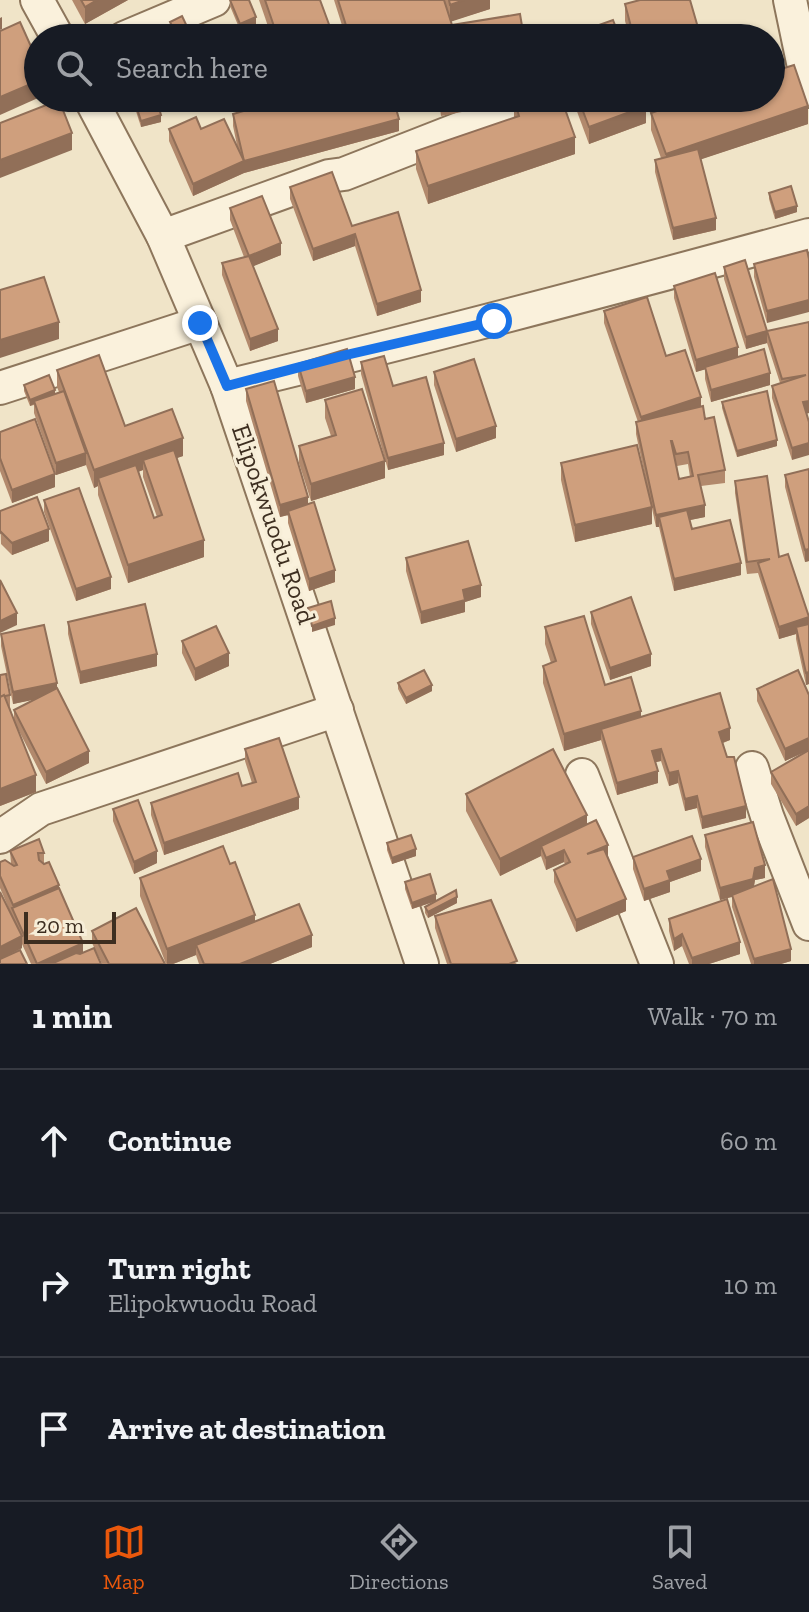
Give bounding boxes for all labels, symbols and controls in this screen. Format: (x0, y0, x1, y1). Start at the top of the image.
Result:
search box (24, 24, 785, 112)
icon: search (52, 46, 96, 90)
text: Search here (116, 50, 268, 86)
route start (476, 303, 512, 339)
route end (182, 305, 218, 341)
street label: Elipokwuodu Road (225, 420, 323, 628)
scale bar (24, 908, 116, 944)
text: 20 m (36, 912, 84, 939)
text: 1 min (32, 996, 112, 1037)
text: Walk · 70 m (648, 1000, 777, 1032)
icon: ahead (32, 1119, 76, 1163)
text: Continue (108, 1123, 232, 1159)
text: 60 m (720, 1125, 777, 1157)
text: Turn right (108, 1251, 250, 1287)
icon: right (32, 1263, 76, 1307)
text: 10 m (724, 1269, 777, 1301)
text: Elipokwuodu Road (108, 1287, 317, 1319)
icon: arrive (32, 1407, 76, 1451)
text: Arrive at destination (108, 1411, 385, 1447)
tab: Map (102, 1520, 146, 1595)
tab: Directions (349, 1520, 449, 1595)
tab: Saved (652, 1520, 707, 1595)

